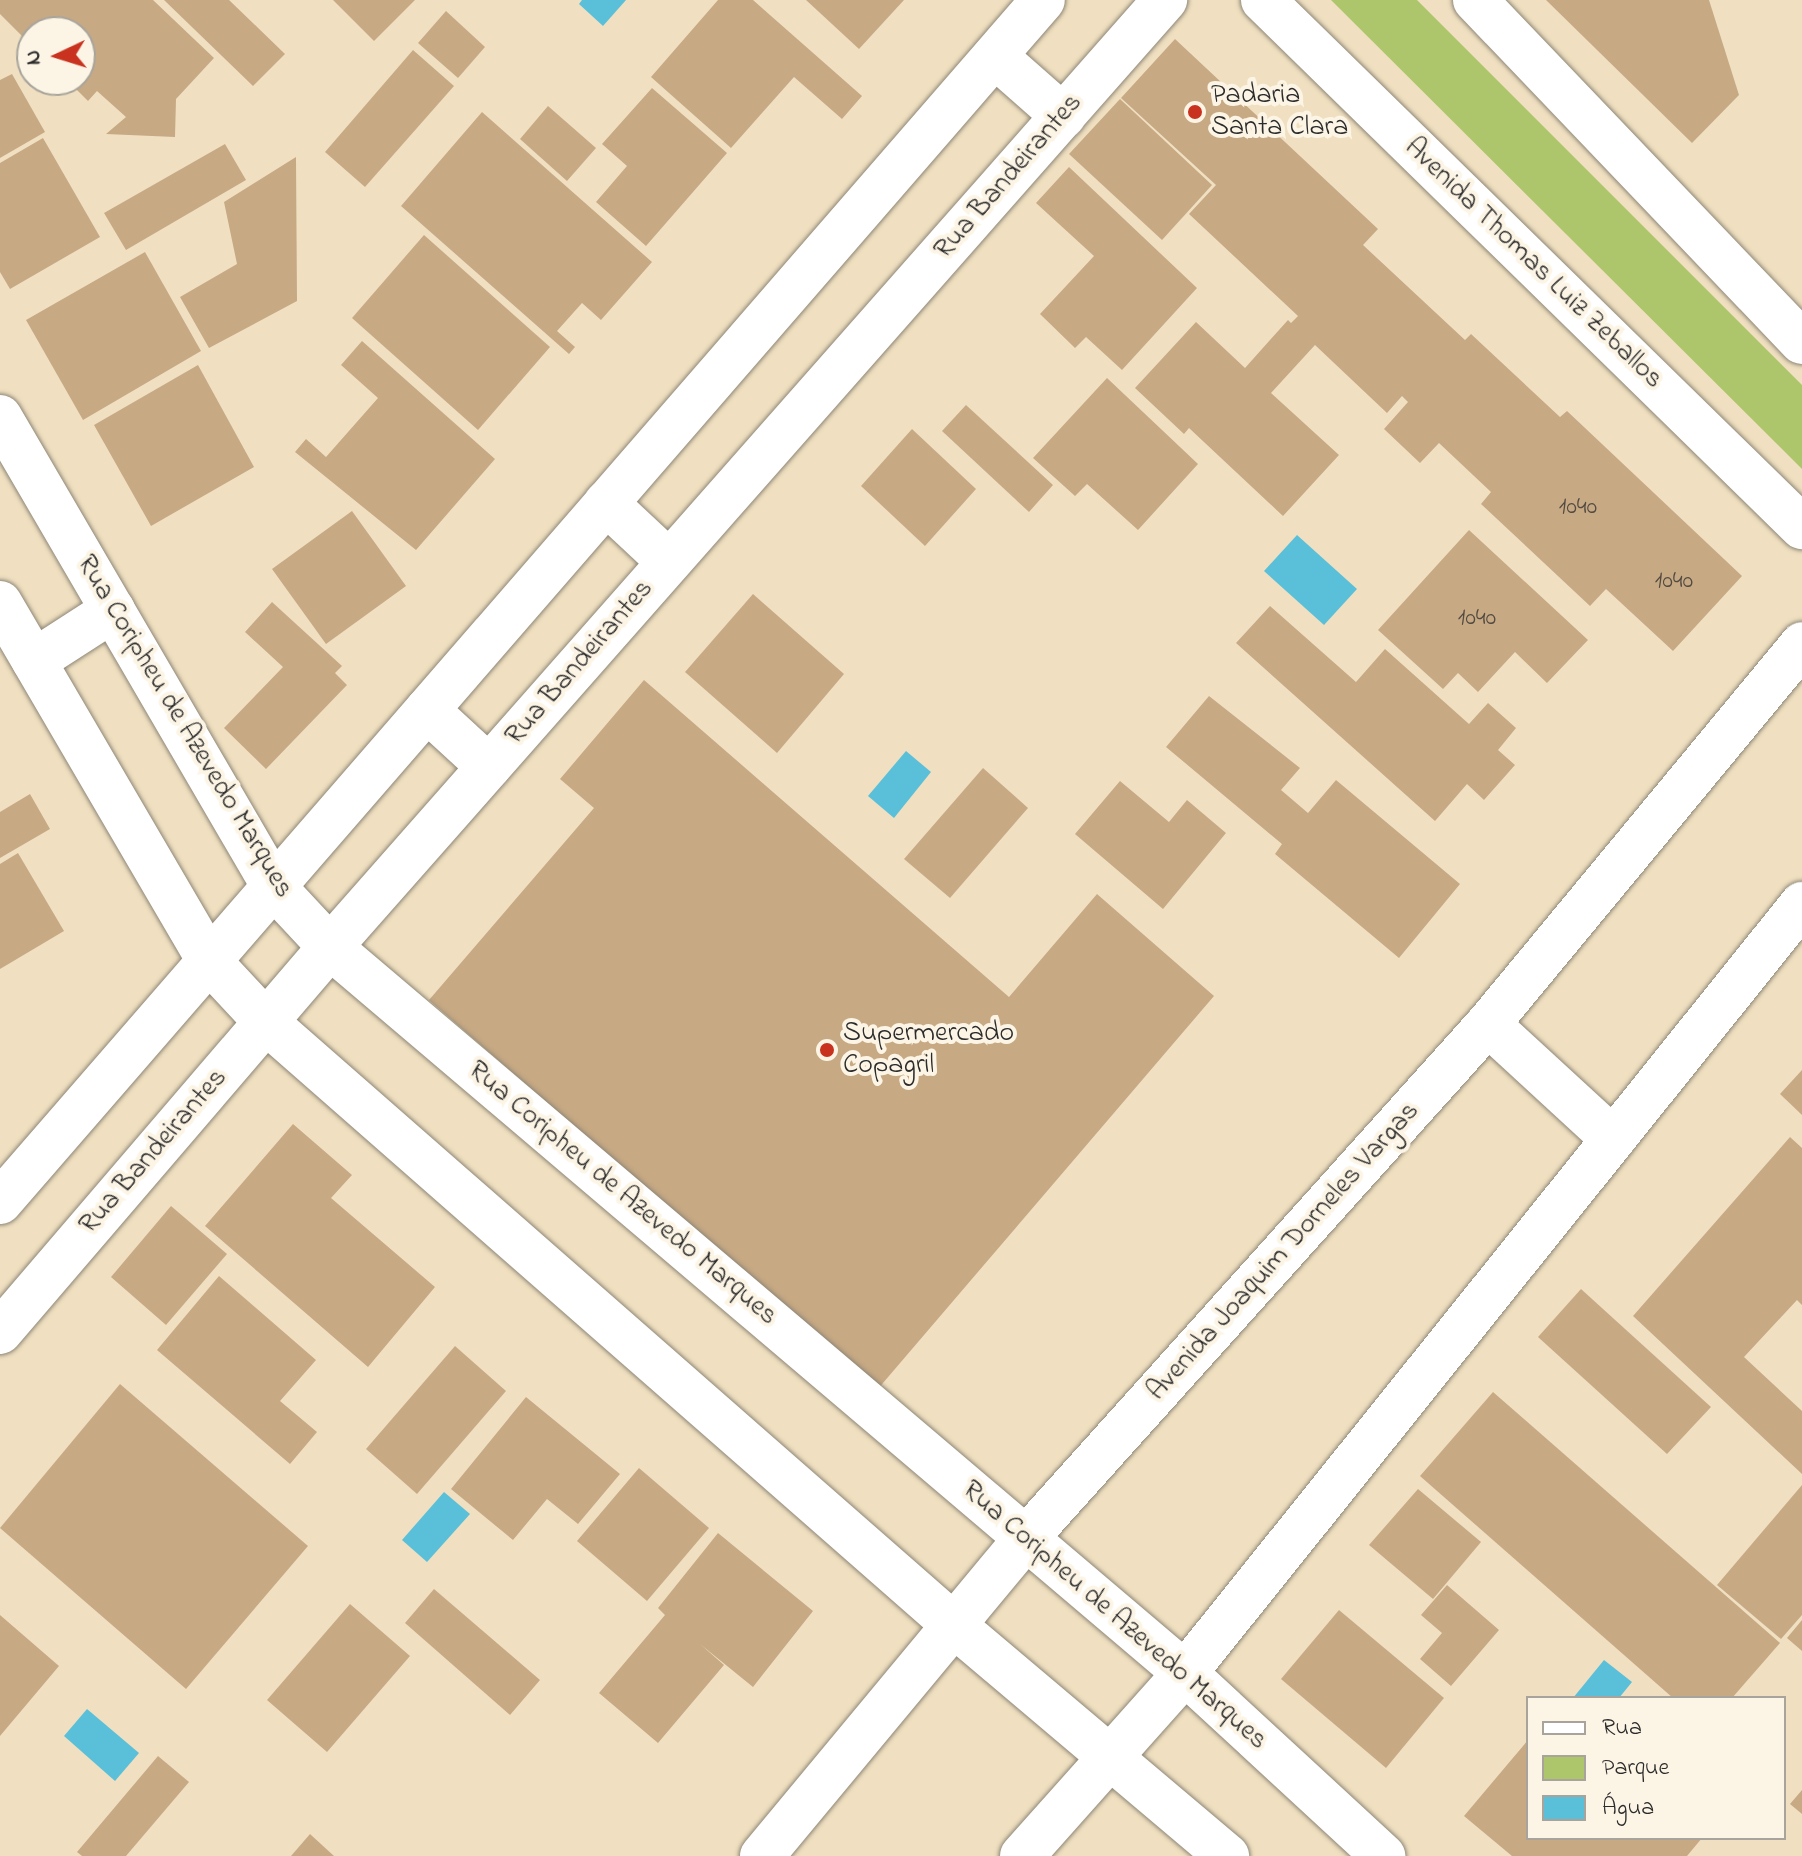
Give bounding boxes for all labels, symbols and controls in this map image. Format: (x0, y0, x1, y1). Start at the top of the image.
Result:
north arrow (16, 16, 96, 96)
text: N (18, 49, 51, 66)
place label: Padaria Santa Clara (1211, 79, 1348, 145)
street label: Rua Bandeirantes (928, 87, 1090, 267)
marker: Padaria Santa Clara (1186, 103, 1204, 121)
street label: Avenida Thomas Luiz Zeballos (1397, 131, 1669, 397)
house number: 1040 (1559, 494, 1597, 522)
street label: Rua Coripheu de Azevedo Marques (68, 550, 300, 904)
house number: 1040 (1655, 568, 1693, 596)
street label: Rua Bandeirantes (499, 573, 661, 753)
house number: 1040 (1458, 605, 1496, 633)
place label: Supermercado Copagril (843, 1017, 1014, 1083)
marker: Supermercado Copagril (818, 1041, 836, 1059)
street label: Rua Coripheu de Azevedo Marques (460, 1055, 784, 1333)
street label: Rua Bandeirantes (73, 1062, 235, 1242)
street label: Avenida Joaquim Dorneles Vargas (1141, 1096, 1427, 1408)
street label: Rua Coripheu de Azevedo Marques (954, 1474, 1274, 1758)
legend (1526, 1696, 1786, 1840)
text: Rua (1602, 1711, 1642, 1746)
text: Parque (1602, 1751, 1669, 1786)
text: Água (1602, 1791, 1654, 1826)

